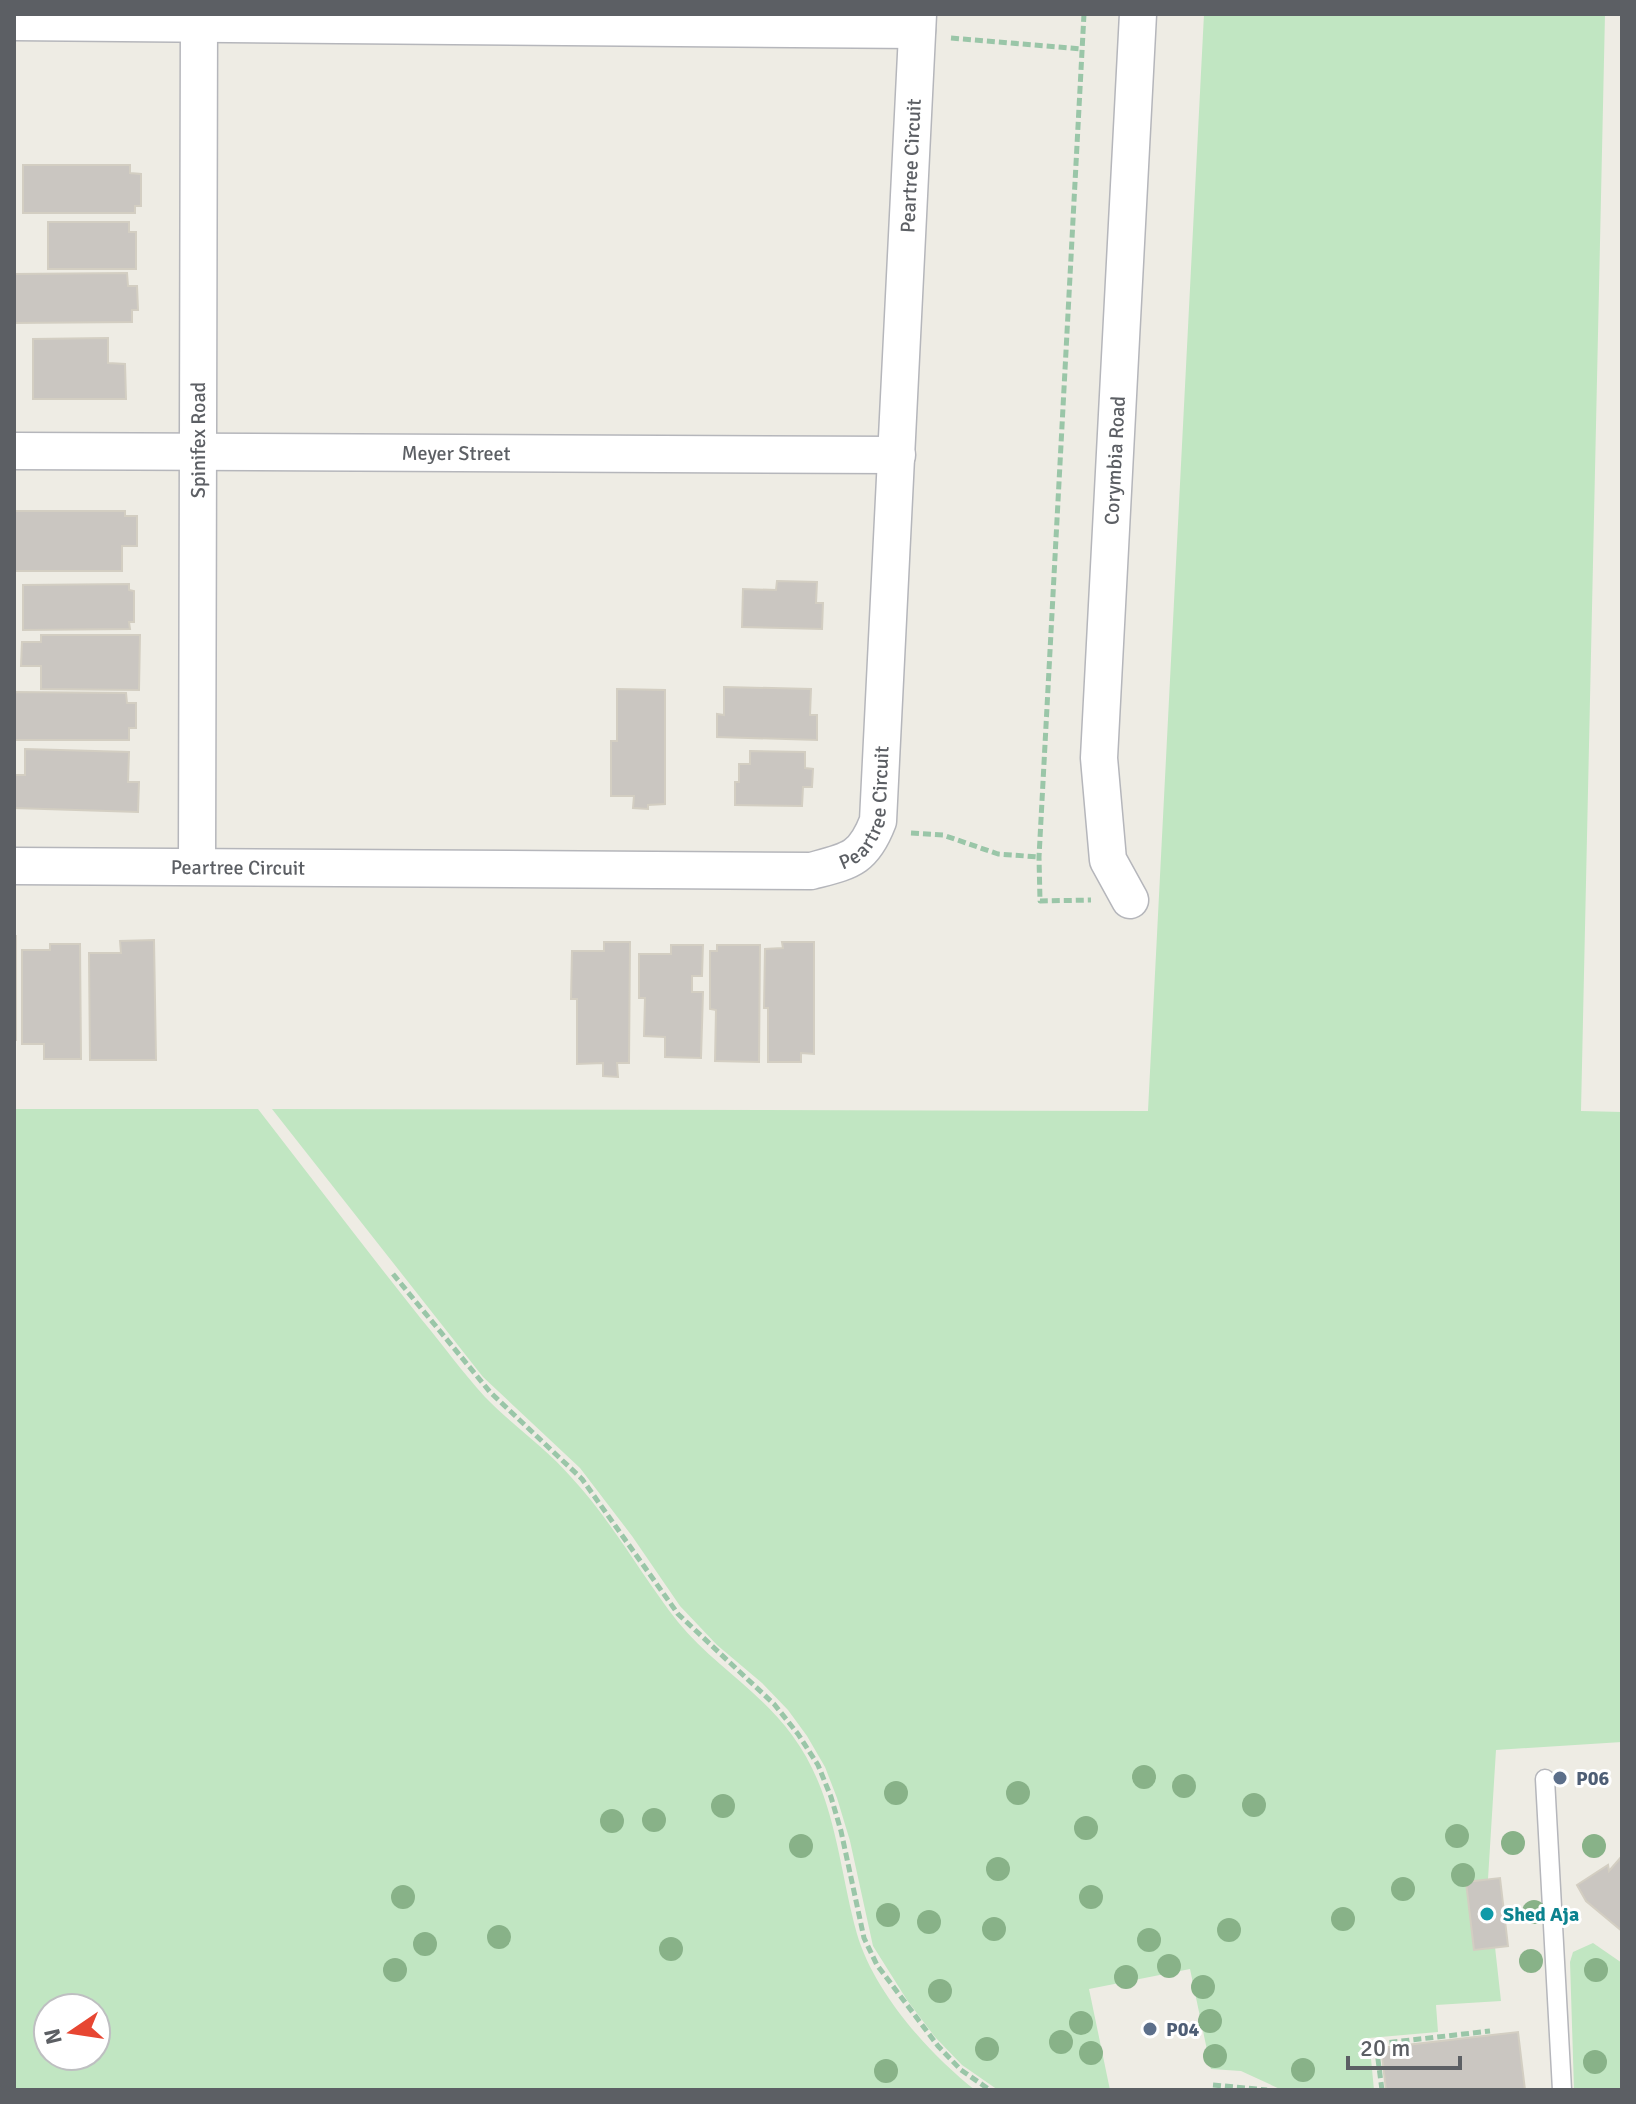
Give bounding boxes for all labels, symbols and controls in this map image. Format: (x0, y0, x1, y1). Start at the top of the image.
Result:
street label: Peartree Circuit (895, 98, 926, 233)
street label: Spinifex Road (185, 382, 211, 498)
street label: Corymbia Road (1099, 395, 1130, 525)
street label: Meyer Street (401, 440, 511, 466)
street label: Peartree Circuit (835, 745, 894, 875)
street label: Peartree Circuit (171, 854, 305, 880)
place label: P06 (1576, 1766, 1610, 1791)
marker: P06 (1551, 1769, 1569, 1787)
place label: Shed Aja (1503, 1902, 1579, 1927)
marker: Shed Aja (1478, 1905, 1496, 1923)
north arrow (32, 1992, 112, 2072)
place label: P04 (1166, 2017, 1200, 2042)
marker: P04 (1141, 2020, 1159, 2038)
scale bar (1348, 2020, 1460, 2070)
text: N (38, 2026, 68, 2047)
text: 20 m (1360, 2033, 1410, 2063)

